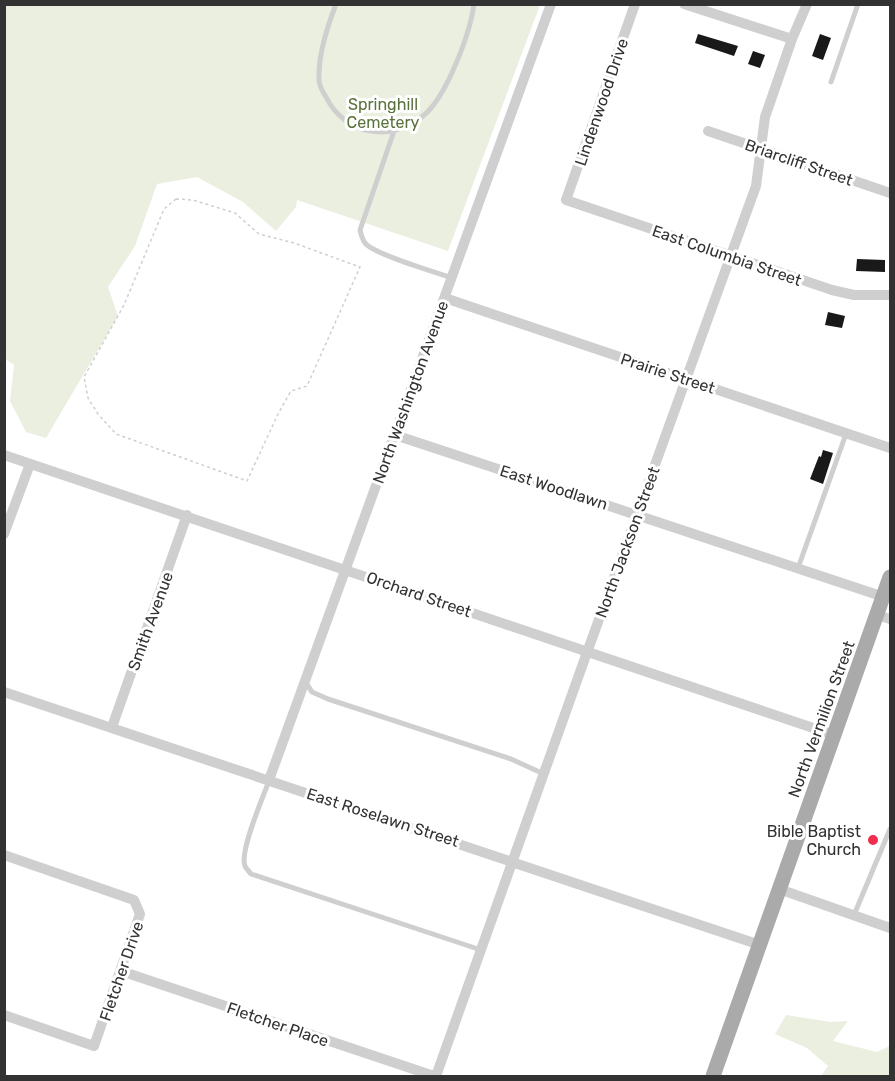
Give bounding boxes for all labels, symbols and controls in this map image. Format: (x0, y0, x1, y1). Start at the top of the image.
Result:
street label: Lindenwood Drive (571, 36, 632, 168)
park label: Springhill Cemetery (347, 95, 420, 132)
street label: Briarcliff Street (742, 135, 855, 190)
street label: East Columbia Street (650, 221, 804, 290)
street label: North Washington Avenue (369, 298, 452, 486)
street label: Prairie Street (618, 349, 717, 398)
street label: East Woodlawn (498, 461, 610, 514)
street label: North Jackson Street (591, 464, 664, 620)
street label: Orchard Street (364, 568, 474, 621)
street label: Smith Avenue (124, 569, 177, 673)
street label: North Vermilion Street (784, 638, 859, 800)
street label: East Roselawn Street (304, 784, 461, 851)
place label: Bible Baptist Church (767, 822, 861, 859)
marker: Bible Baptist Church (866, 833, 880, 847)
street label: Fletcher Drive (96, 919, 147, 1023)
street label: Fletcher Place (224, 998, 331, 1051)

